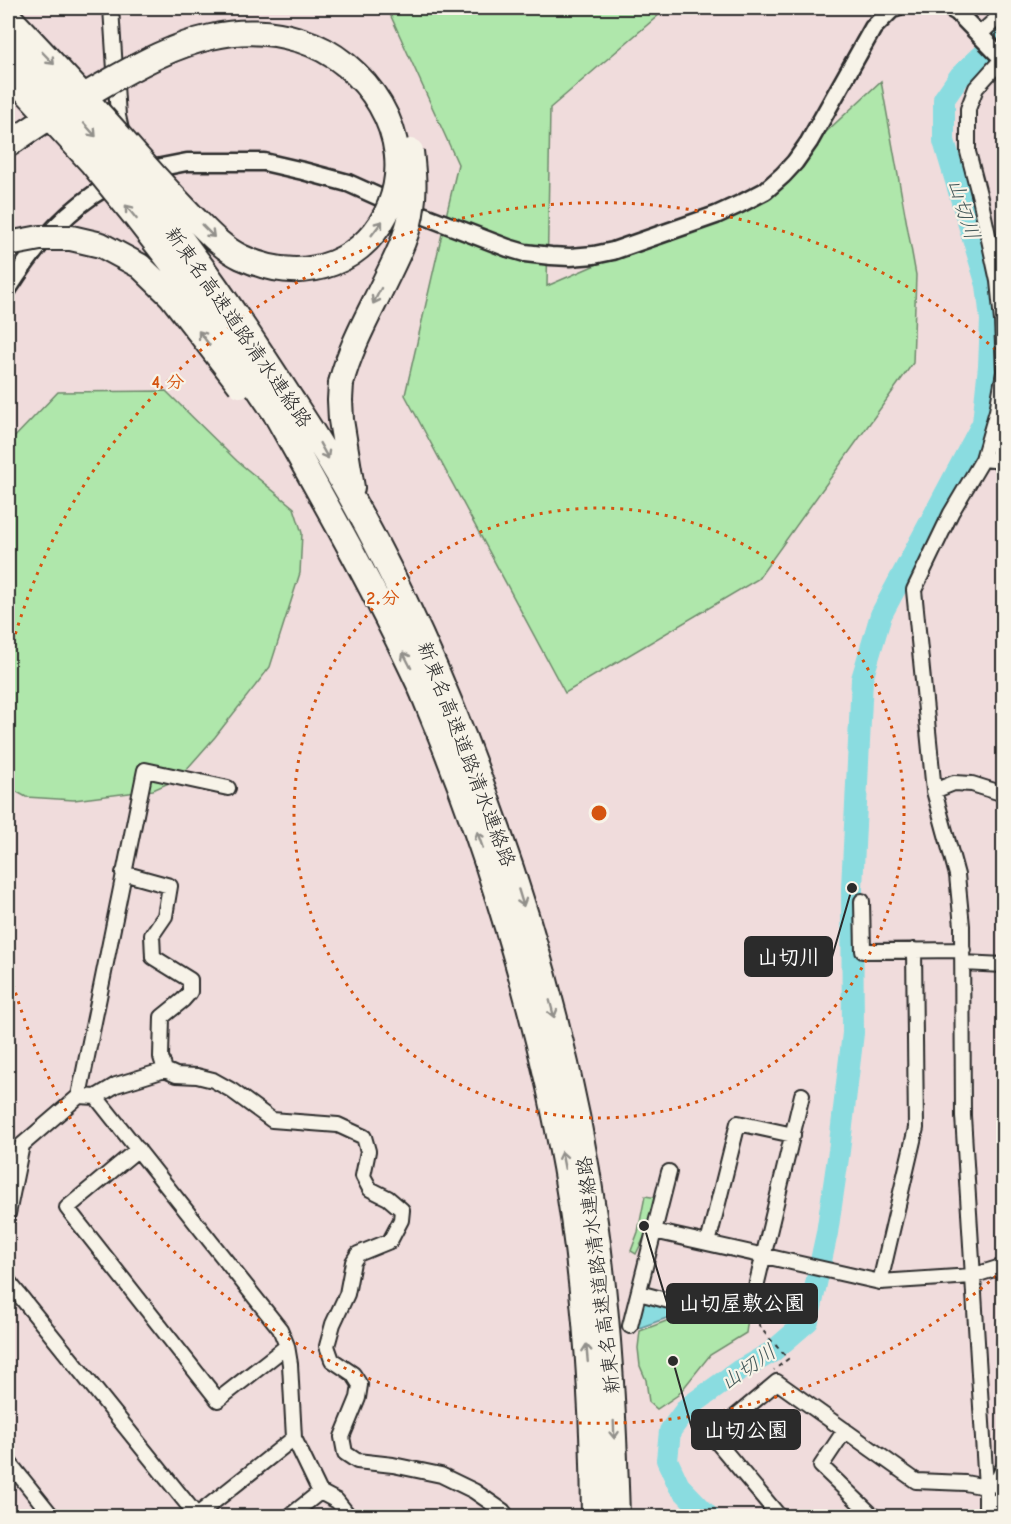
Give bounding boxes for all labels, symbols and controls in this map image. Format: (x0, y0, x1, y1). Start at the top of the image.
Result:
one-way arrow (41, 50, 55, 65)
one-way arrow (83, 122, 97, 137)
water label: 山切川 (943, 175, 985, 243)
one-way arrow (125, 204, 138, 220)
one-way arrow (370, 220, 383, 236)
street label: 新東名高速道路清水連絡路 (160, 222, 317, 432)
one-way arrow (200, 224, 215, 239)
one-way arrow (371, 287, 383, 305)
one-way arrow (197, 331, 210, 347)
text: 4 分 (152, 372, 184, 393)
one-way arrow (319, 442, 331, 459)
text: 2 分 (366, 588, 400, 609)
street label: 新東名高速道路清水連絡路 (413, 638, 520, 870)
one-way arrow (401, 651, 412, 669)
centre of rings (589, 803, 609, 823)
one-way arrow (473, 832, 484, 850)
one-way arrow (516, 888, 527, 907)
callout: 山切川 (745, 937, 832, 976)
text: 山切川 (758, 945, 821, 969)
one-way arrow (547, 999, 559, 1018)
one-way arrow (557, 1151, 568, 1170)
street label: 新東名高速道路清水連絡路 (572, 1154, 625, 1395)
callout: 山切屋敷公園 (667, 1284, 817, 1323)
text: 山切屋敷公園 (679, 1291, 805, 1315)
water label: 山切川 (715, 1339, 781, 1395)
one-way arrow (581, 1344, 592, 1364)
callout: 山切公園 (692, 1410, 800, 1449)
text: 山切公園 (704, 1418, 788, 1442)
one-way arrow (609, 1419, 620, 1439)

